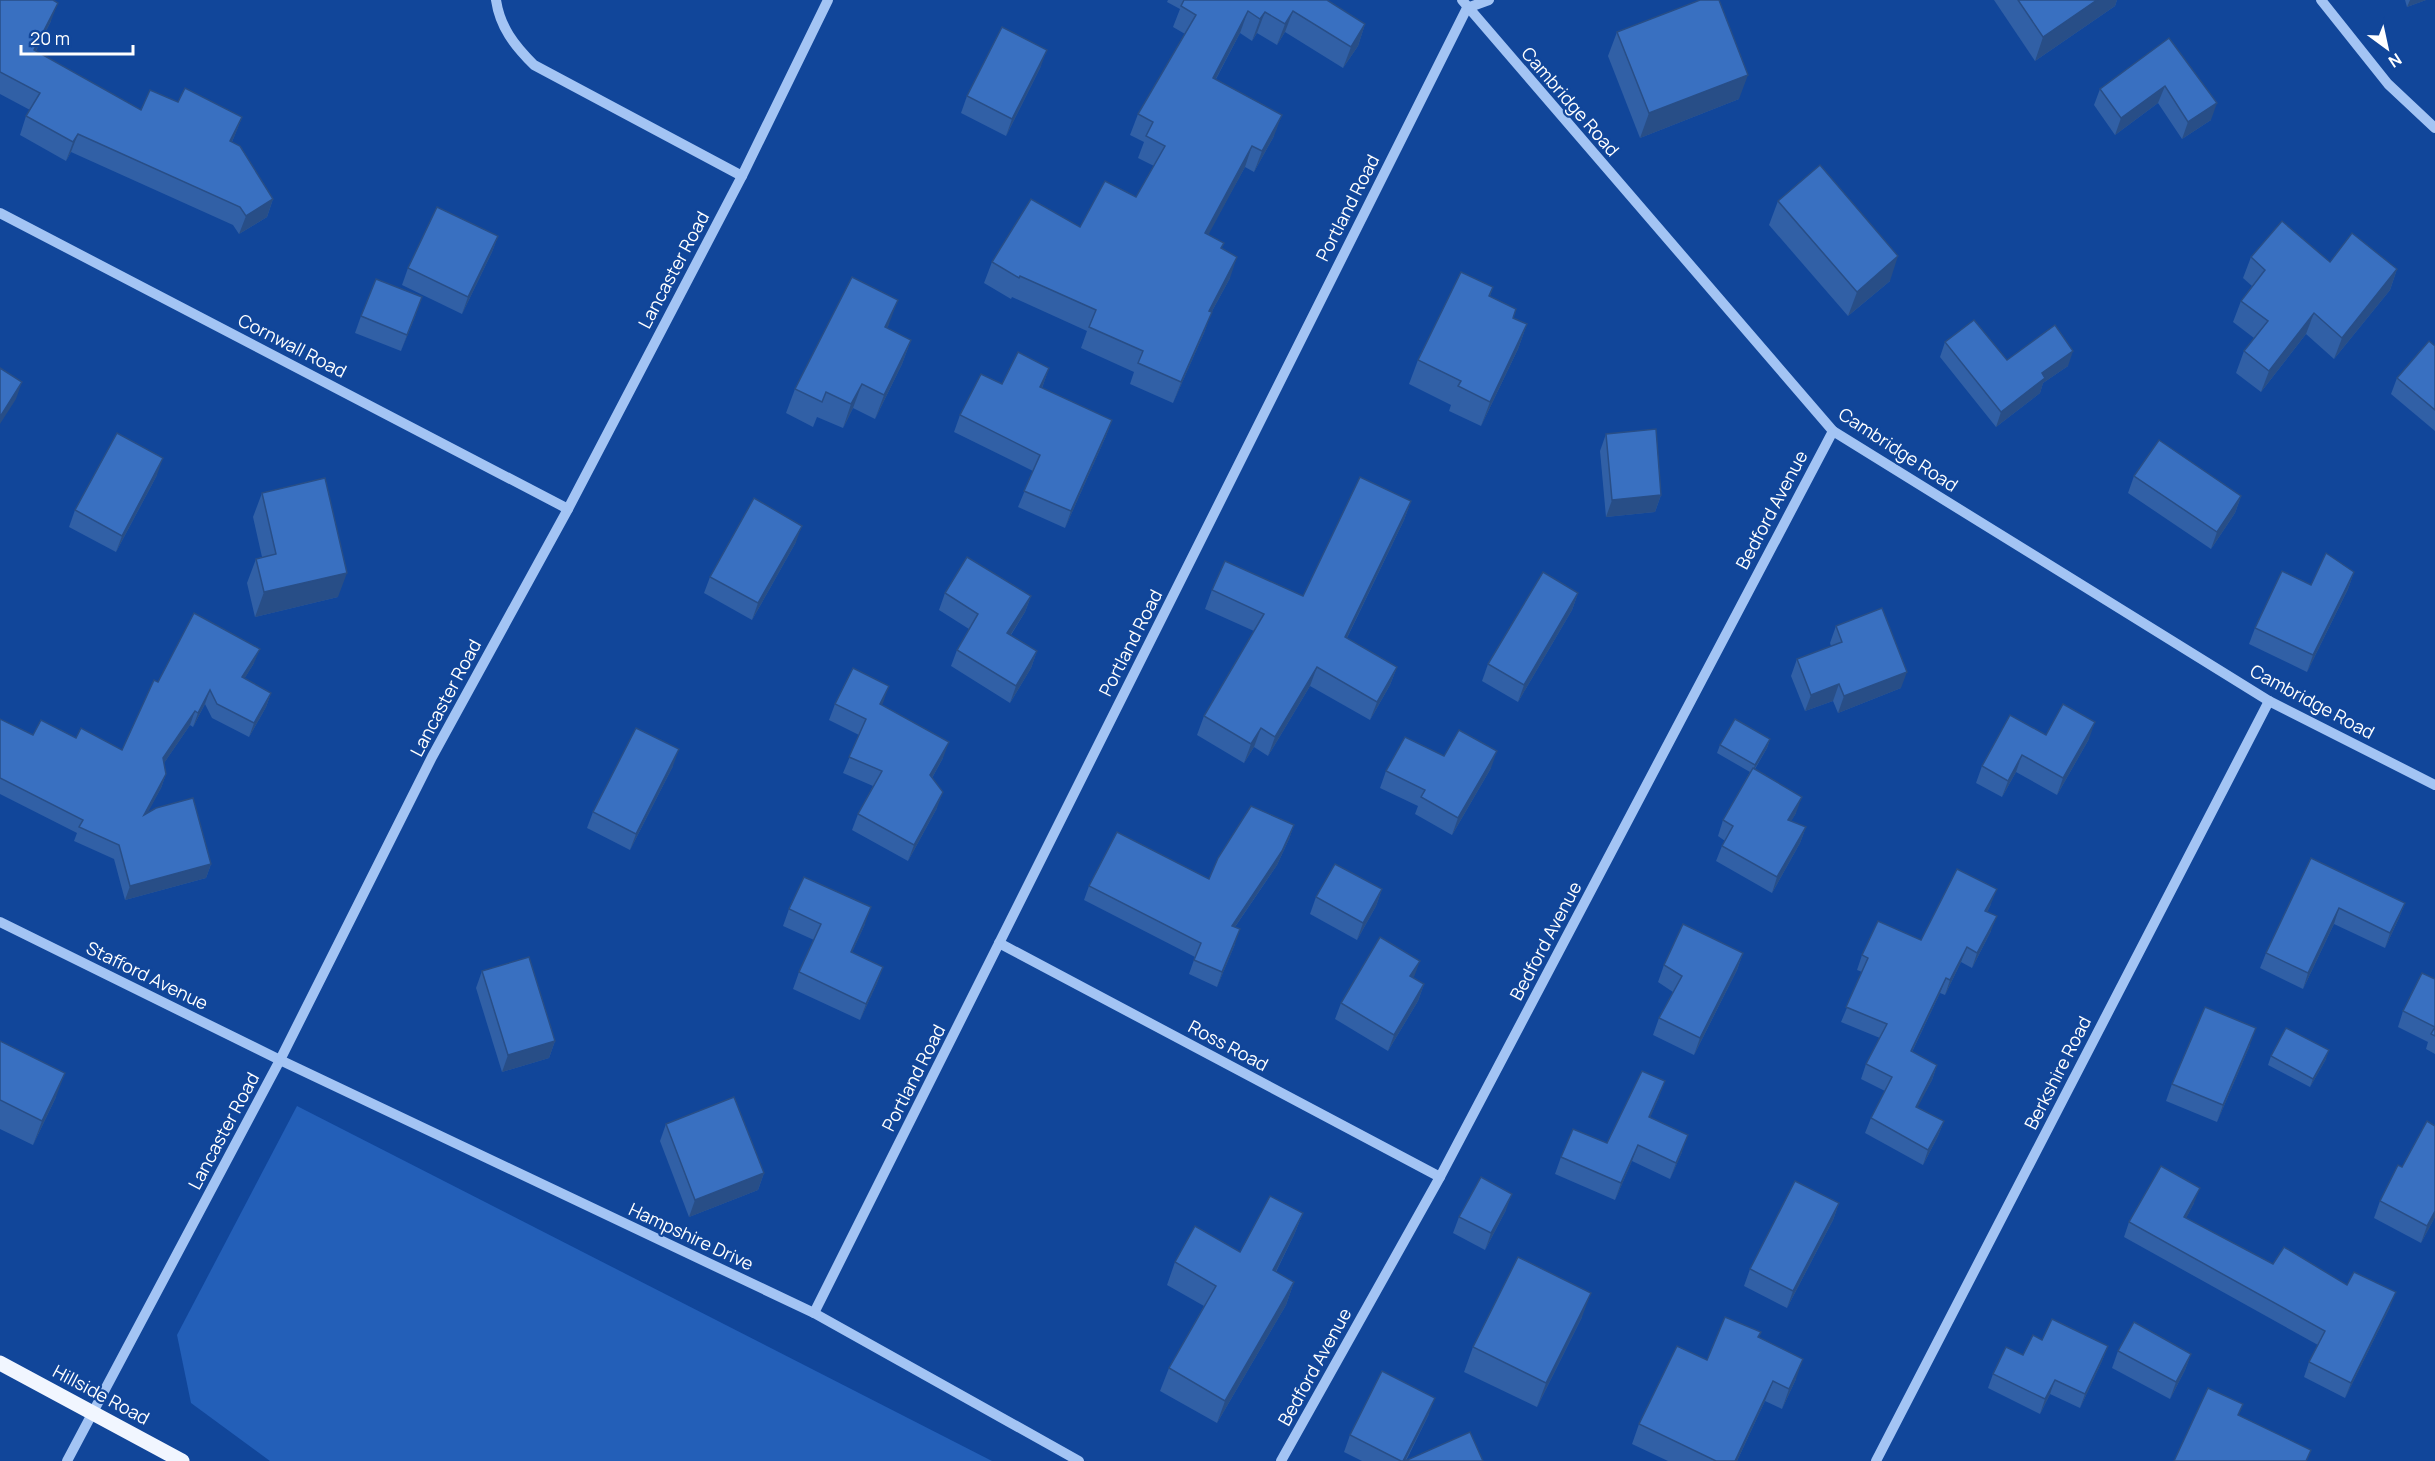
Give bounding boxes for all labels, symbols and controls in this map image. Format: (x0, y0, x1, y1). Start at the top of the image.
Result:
scale bar (21, 18, 134, 56)
north arrow (2357, 18, 2417, 78)
text: 20 m (30, 26, 70, 50)
street label: Cambridge Road (1517, 42, 1625, 161)
text: N (2384, 48, 2406, 73)
street label: Portland Road (1310, 150, 1384, 265)
street label: Lancaster Road (632, 207, 714, 332)
street label: Cornwall Road (234, 307, 351, 383)
street label: Cambridge Road (1834, 402, 1963, 497)
street label: Bedford Avenue (1730, 446, 1812, 573)
street label: Portland Road (1093, 585, 1167, 700)
street label: Lancaster Road (404, 635, 486, 760)
street label: Cambridge Road (2246, 658, 2379, 744)
street label: Bedford Avenue (1504, 877, 1586, 1004)
street label: Stafford Avenue (83, 935, 212, 1015)
street label: Berkshire Road (2018, 1012, 2096, 1133)
street label: Ross Road (1184, 1014, 1273, 1076)
street label: Portland Road (876, 1020, 950, 1135)
street label: Lancaster Road (182, 1068, 264, 1193)
street label: Hampshire Drive (625, 1197, 758, 1275)
street label: Bedford Avenue (1272, 1303, 1356, 1430)
street label: Hillside Road (49, 1359, 154, 1430)

